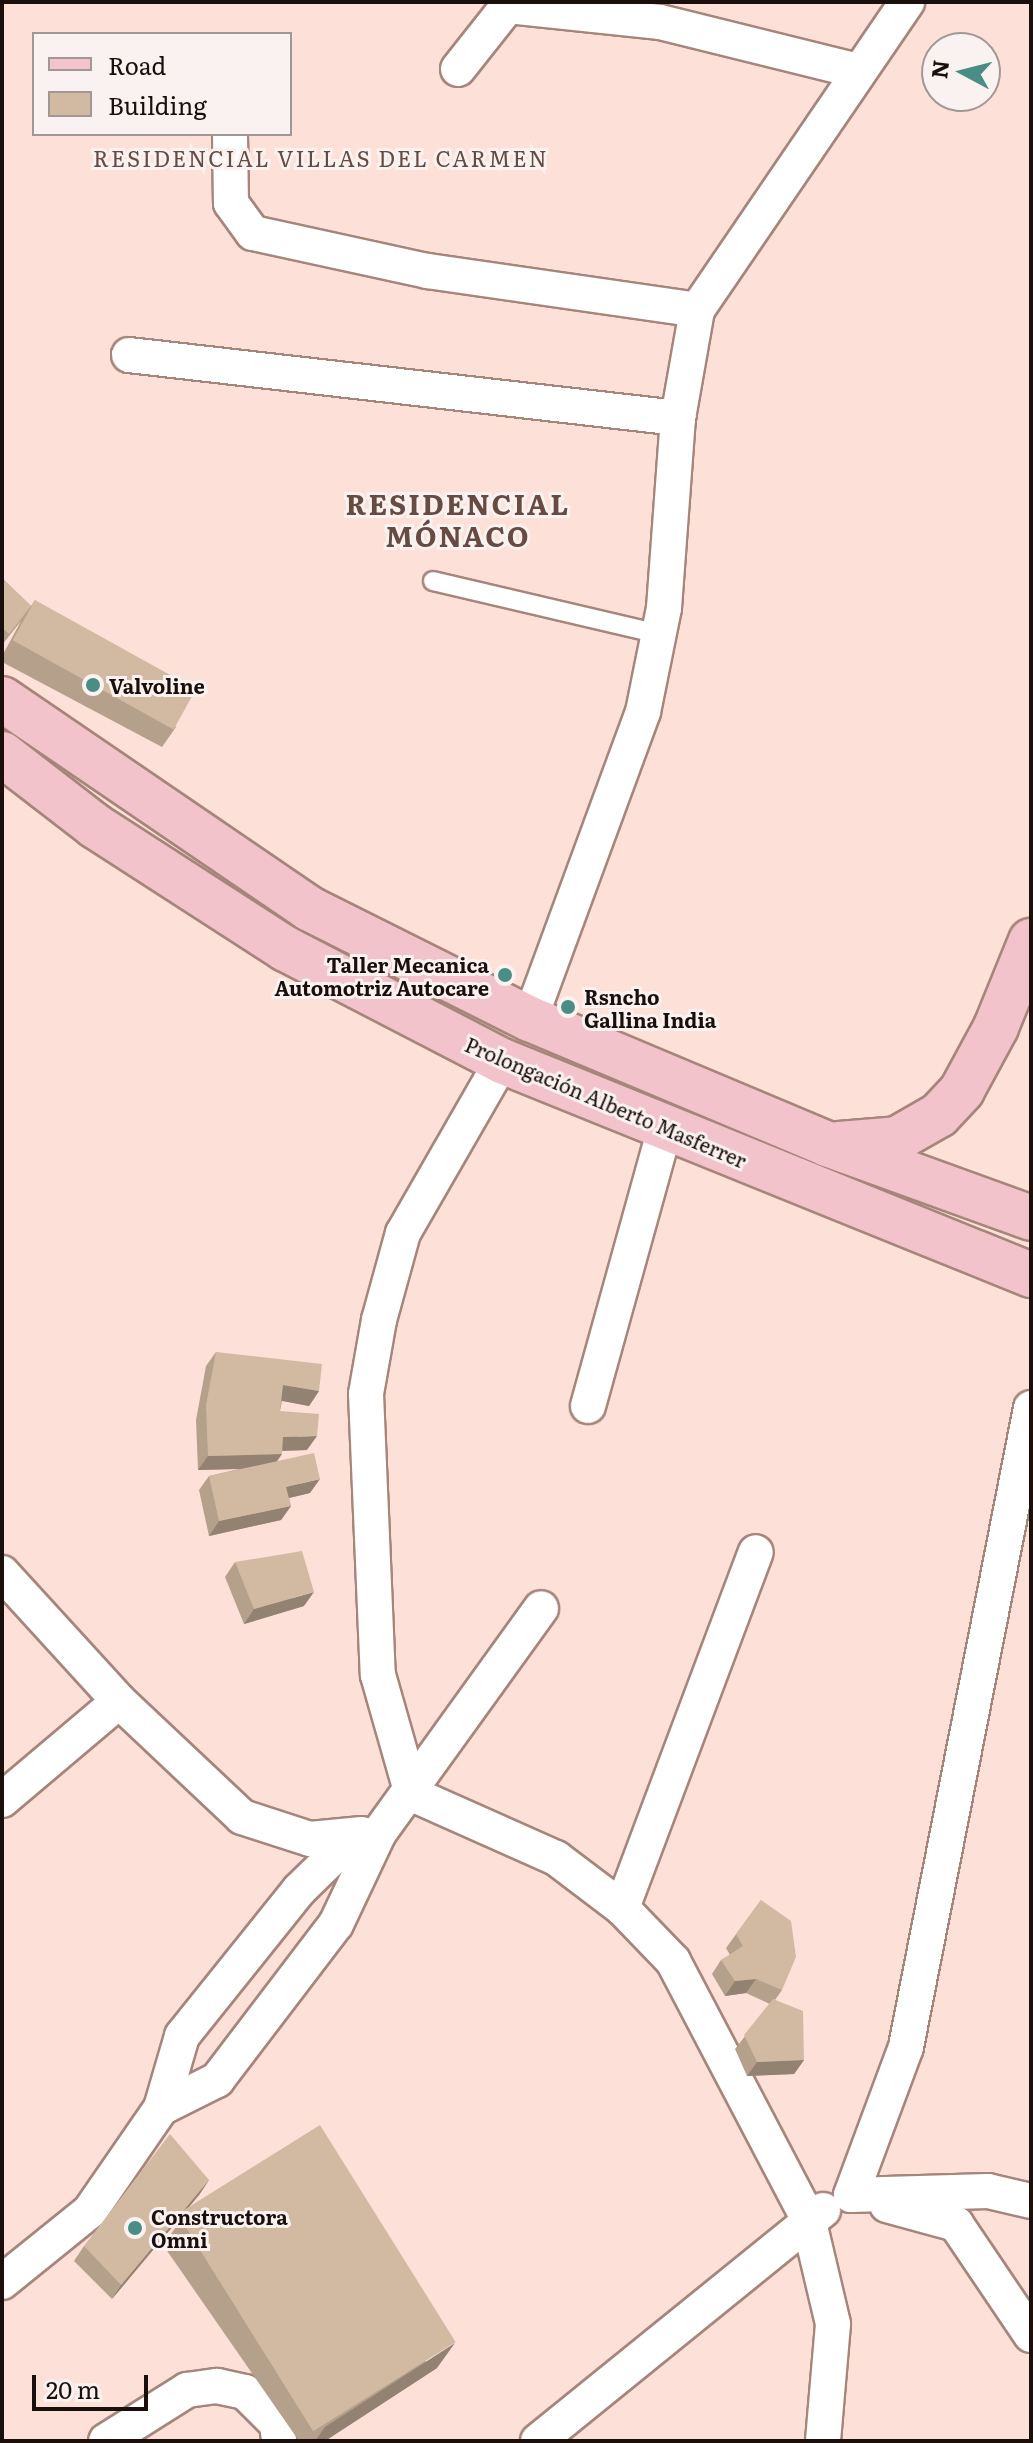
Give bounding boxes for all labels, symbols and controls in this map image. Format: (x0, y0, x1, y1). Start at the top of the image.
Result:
legend (32, 32, 292, 136)
north arrow (921, 32, 1001, 112)
text: Road (108, 47, 166, 82)
text: N (921, 58, 956, 80)
text: Building (108, 87, 207, 122)
district label: RESIDENCIAL VILLAS DEL CARMEN (93, 145, 549, 171)
district label: RESIDENCIAL MÓNACO (346, 486, 570, 552)
place label: Valvoline (109, 673, 205, 697)
marker: Valvoline (84, 676, 102, 694)
place label: Taller Mecanica Automotriz Autocare (274, 952, 489, 999)
marker: Taller Mecanica Automotriz Autocare (496, 966, 514, 984)
place label: Rsncho Gallina India (584, 984, 716, 1031)
marker: Rsncho Gallina India (559, 998, 577, 1016)
street label: Prolongación Alberto Masferrer (462, 1032, 750, 1172)
place label: Constructora Omni (151, 2204, 288, 2251)
marker: Constructora Omni (126, 2219, 144, 2237)
scale bar (36, 2359, 152, 2409)
text: 20 m (46, 2371, 100, 2406)

